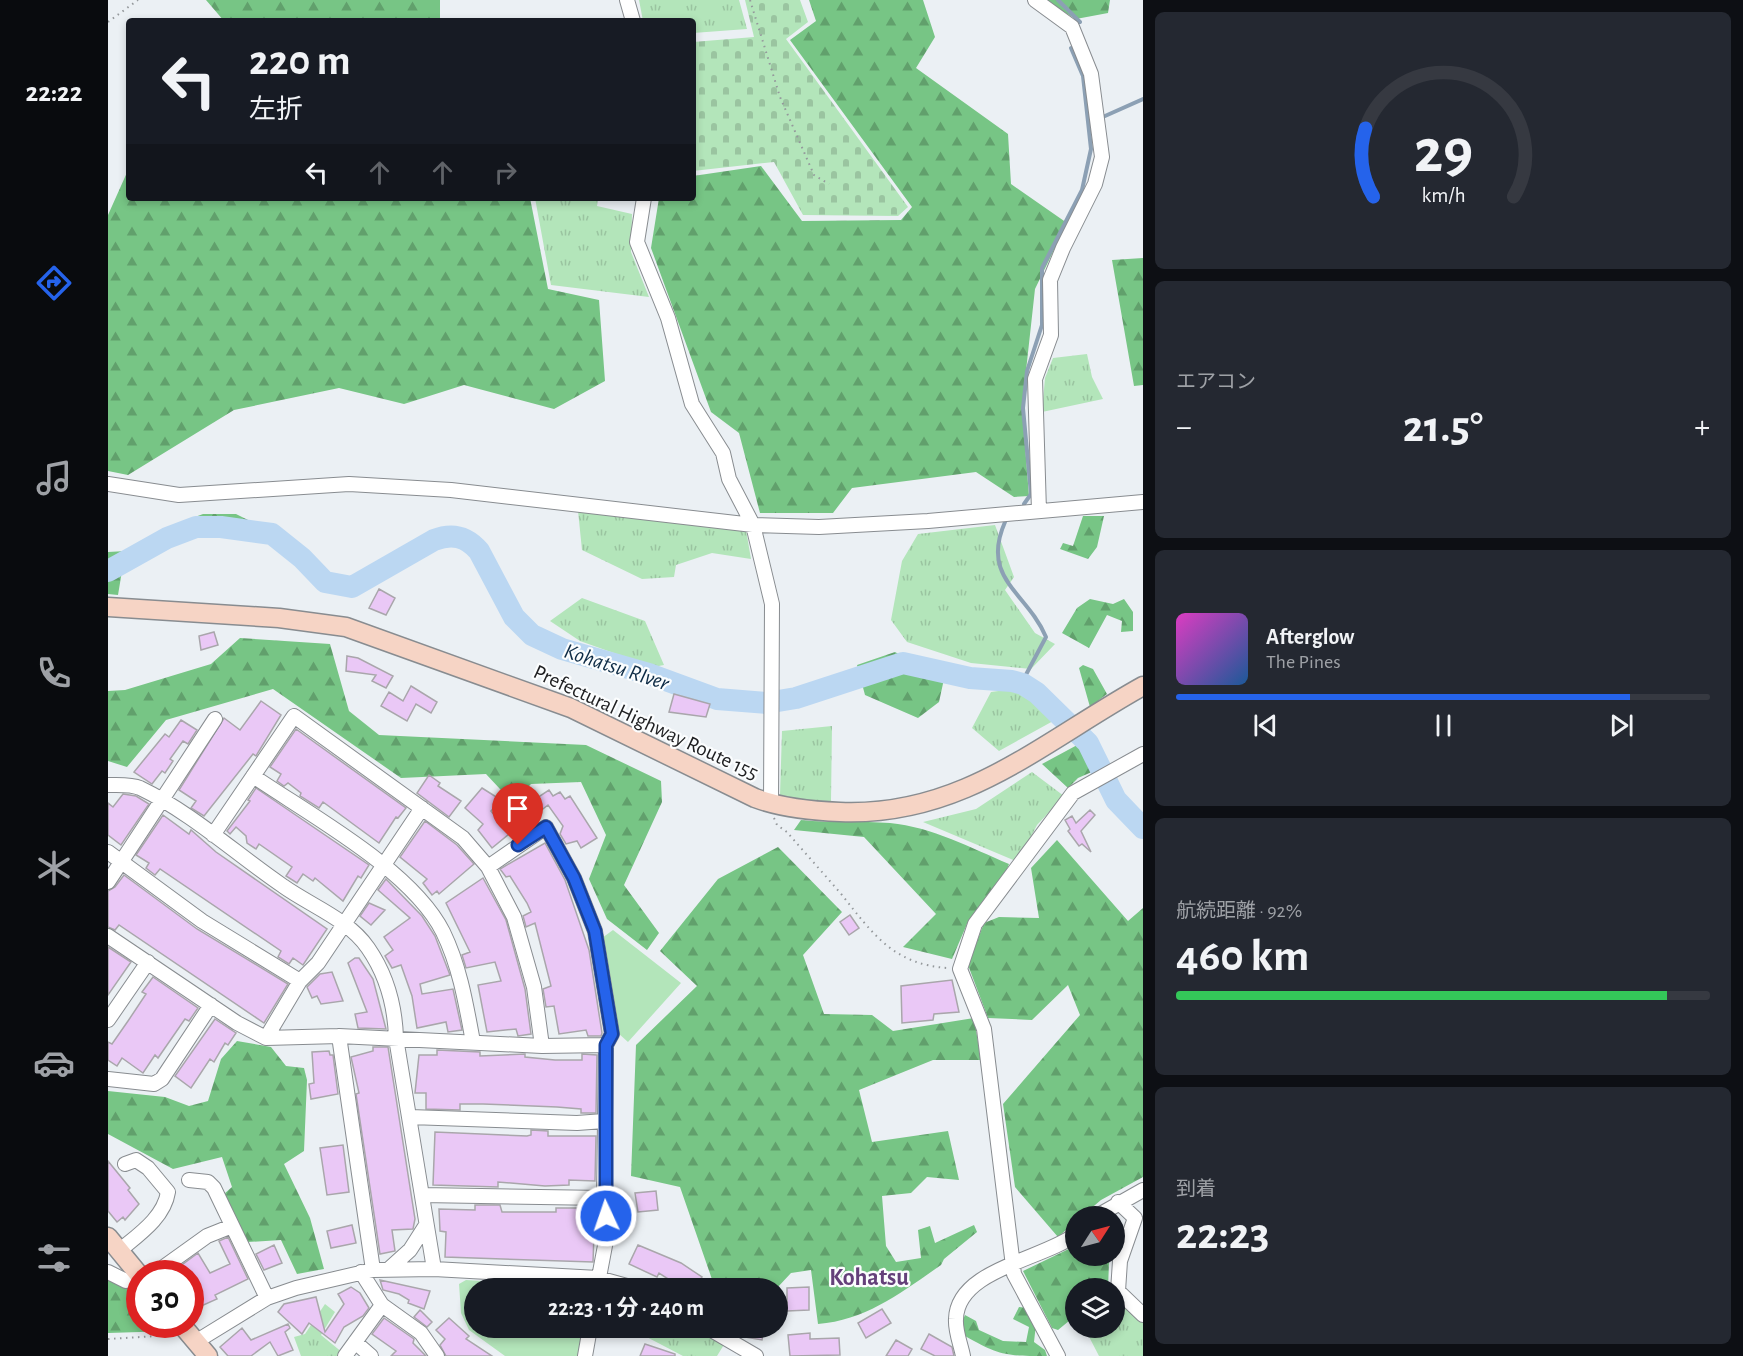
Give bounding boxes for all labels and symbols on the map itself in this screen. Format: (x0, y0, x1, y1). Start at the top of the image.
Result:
water label: Kohatsu RIver (562, 640, 673, 694)
street label: Prefectural Highway Route 155 (530, 661, 761, 784)
pin (492, 783, 543, 845)
position arrow (574, 1184, 638, 1248)
north arrow (1065, 1206, 1125, 1266)
speed limit sign: 30 (126, 1260, 204, 1338)
district label: Kohatsu (829, 1266, 909, 1290)

